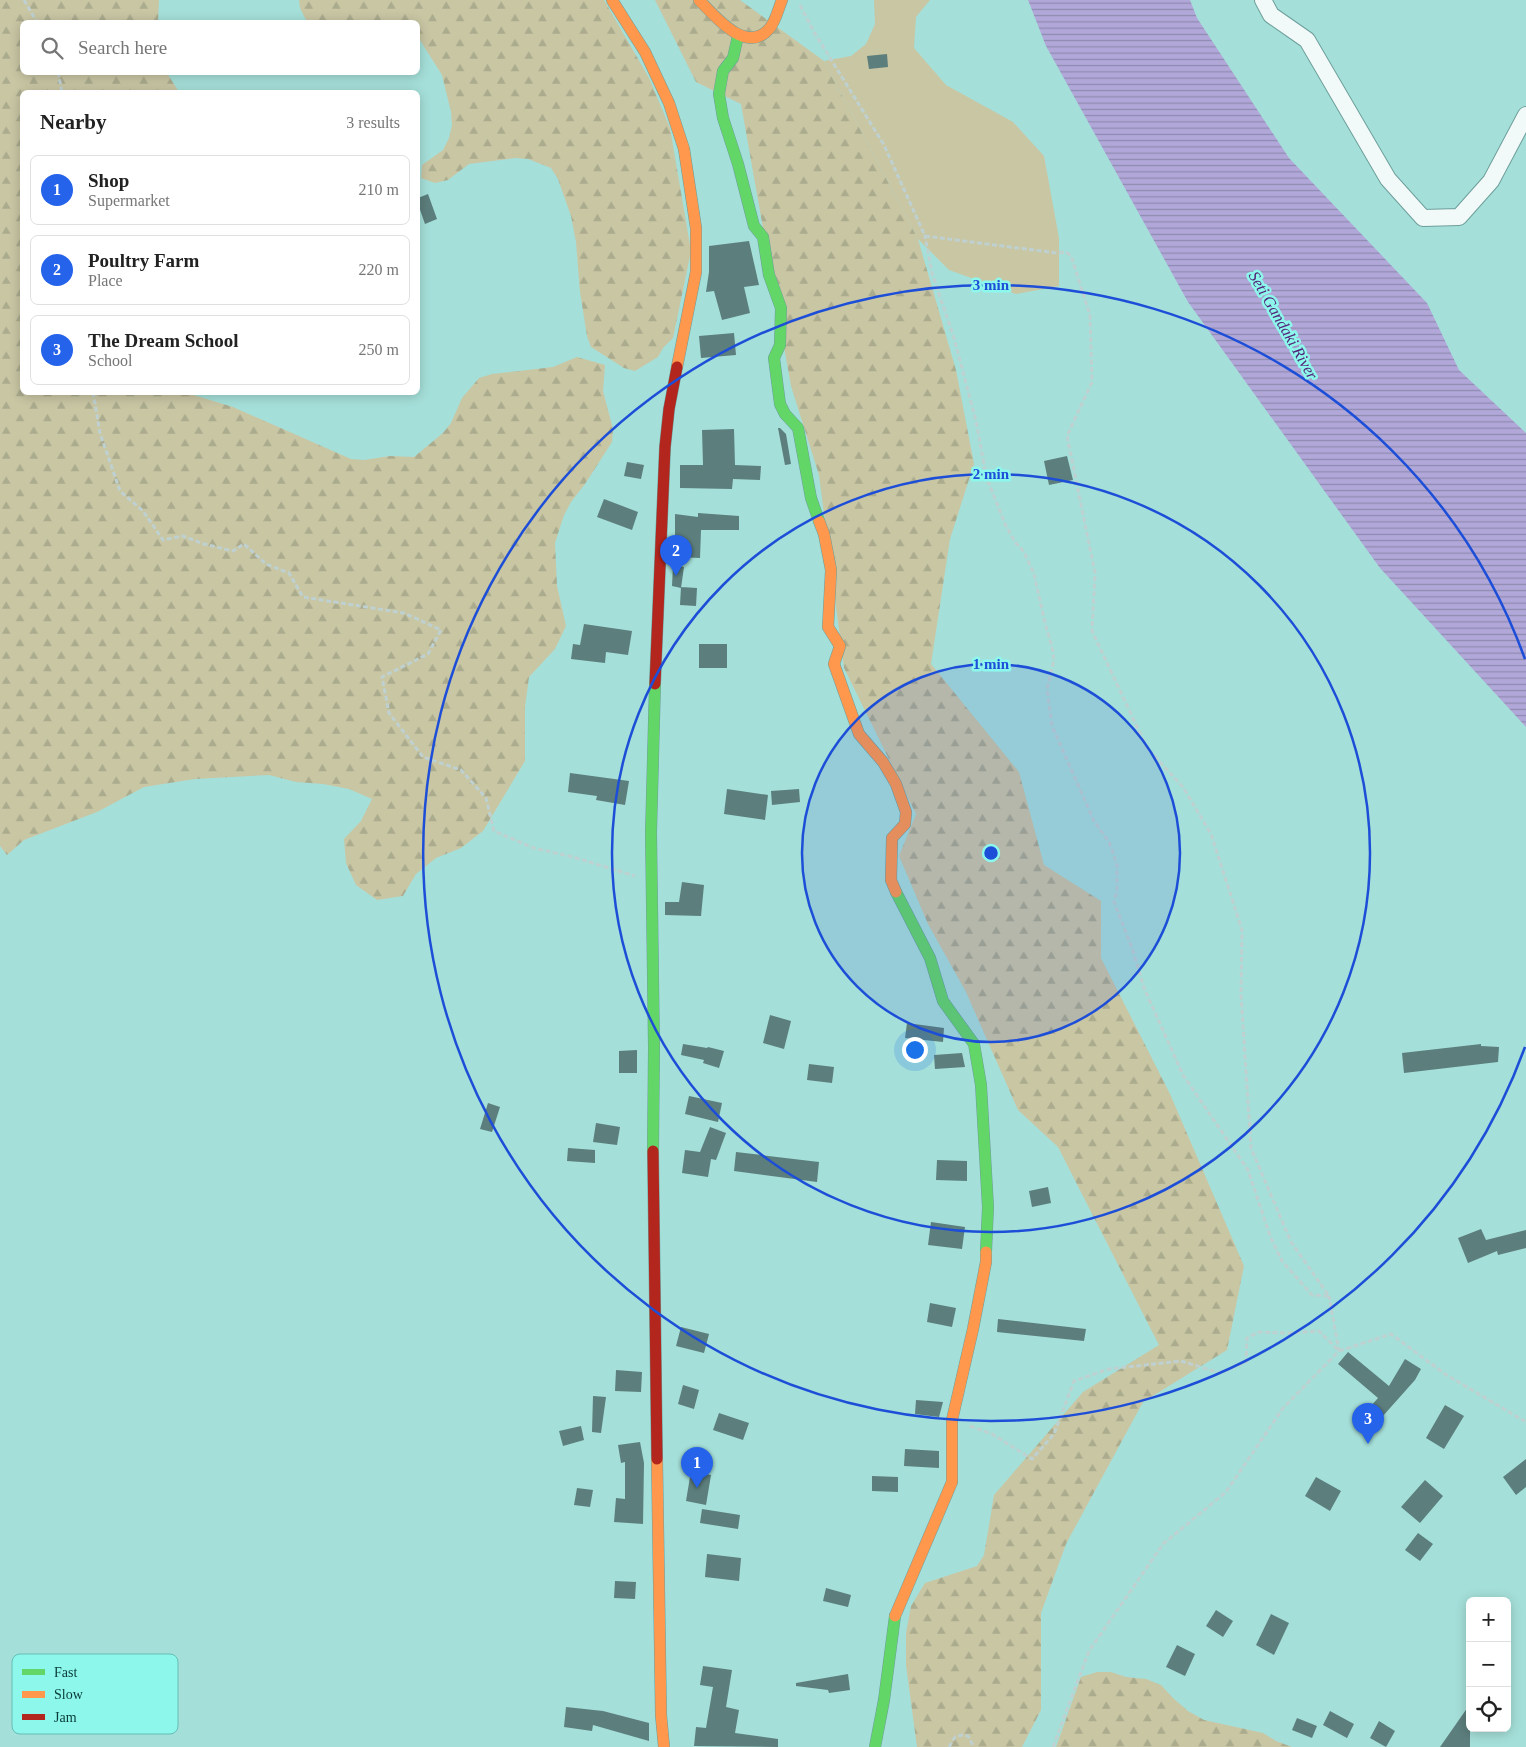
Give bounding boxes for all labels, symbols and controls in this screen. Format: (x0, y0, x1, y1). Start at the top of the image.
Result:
search box (20, 20, 420, 75)
icon: search (38, 34, 66, 62)
text: Search here (78, 37, 167, 58)
text: Nearby (40, 110, 107, 134)
text: 3 results (346, 114, 400, 131)
text: Shop (88, 170, 129, 191)
text: 1 (53, 181, 61, 198)
text: 210 m (359, 181, 399, 198)
text: Supermarket (88, 192, 170, 209)
text: Poultry Farm (88, 250, 199, 271)
text: 2 (53, 261, 61, 278)
text: 220 m (359, 261, 399, 278)
water label: Seti Gandaki River (1246, 268, 1322, 383)
text: Place (88, 272, 123, 289)
text: 3 min (973, 277, 1010, 293)
text: The Dream School (88, 330, 239, 351)
text: 3 (53, 341, 61, 358)
text: 250 m (359, 341, 399, 358)
text: School (88, 352, 132, 369)
text: 2 min (973, 466, 1010, 482)
pin: 2 (660, 535, 692, 576)
text: 1 min (973, 656, 1010, 672)
centre of rings (982, 844, 1000, 862)
your location (902, 1037, 928, 1063)
pin: 3 (1352, 1403, 1384, 1444)
pin: 1 (681, 1447, 713, 1488)
map controls (1466, 1597, 1511, 1732)
button: + (1466, 1597, 1511, 1642)
button: − (1466, 1642, 1511, 1687)
legend (12, 1654, 178, 1734)
text: Fast (54, 1665, 77, 1680)
text: Slow (54, 1687, 84, 1702)
button: locate (1466, 1687, 1511, 1732)
text: Jam (54, 1710, 77, 1725)

